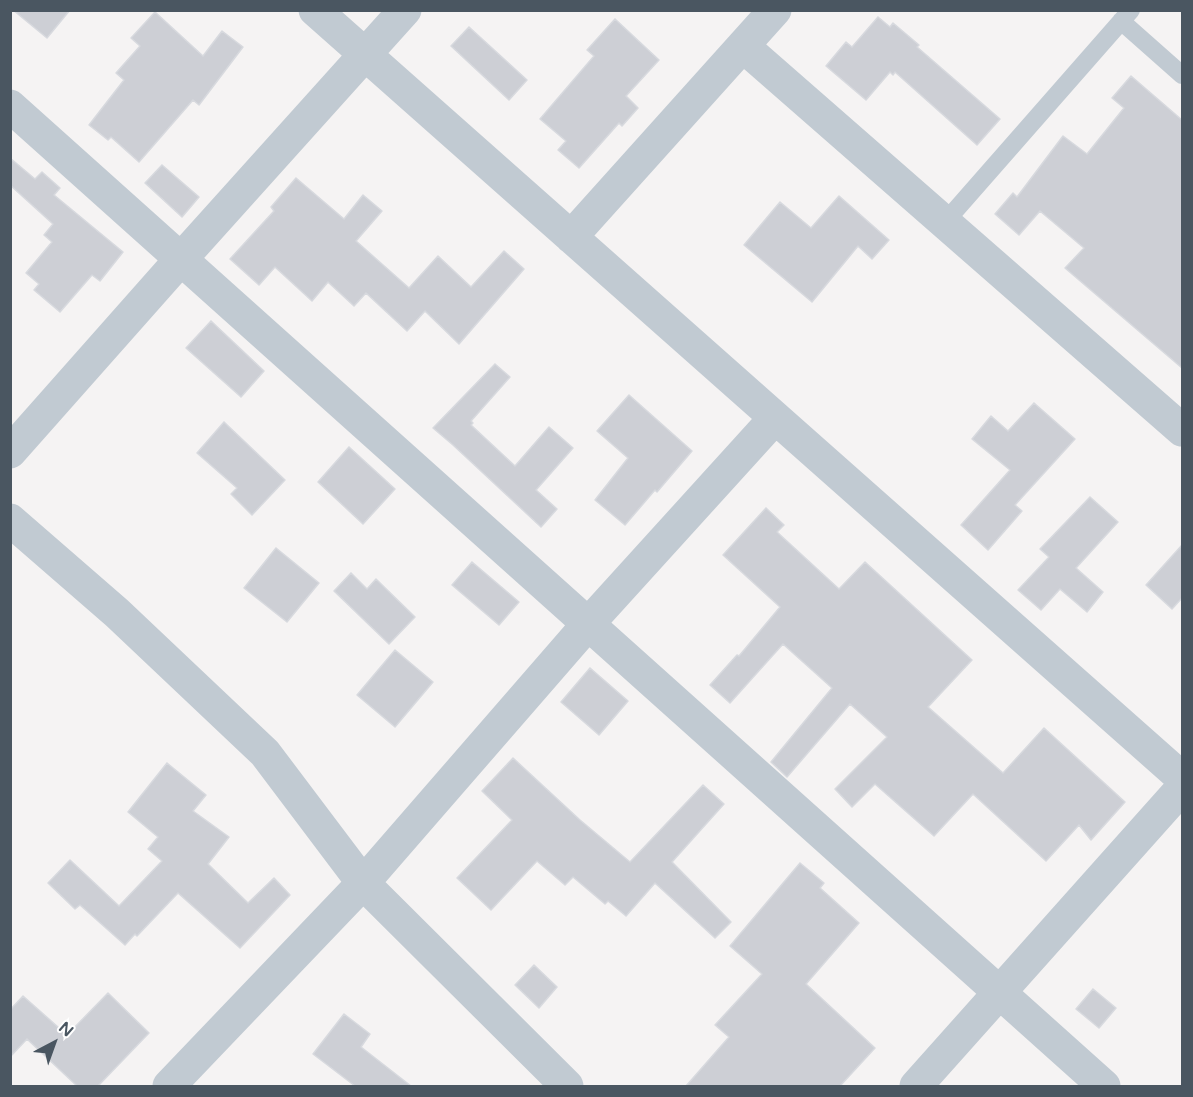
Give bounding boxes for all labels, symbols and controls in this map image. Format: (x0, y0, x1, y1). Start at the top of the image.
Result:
north arrow (24, 1013, 84, 1073)
text: N (54, 1018, 77, 1041)

